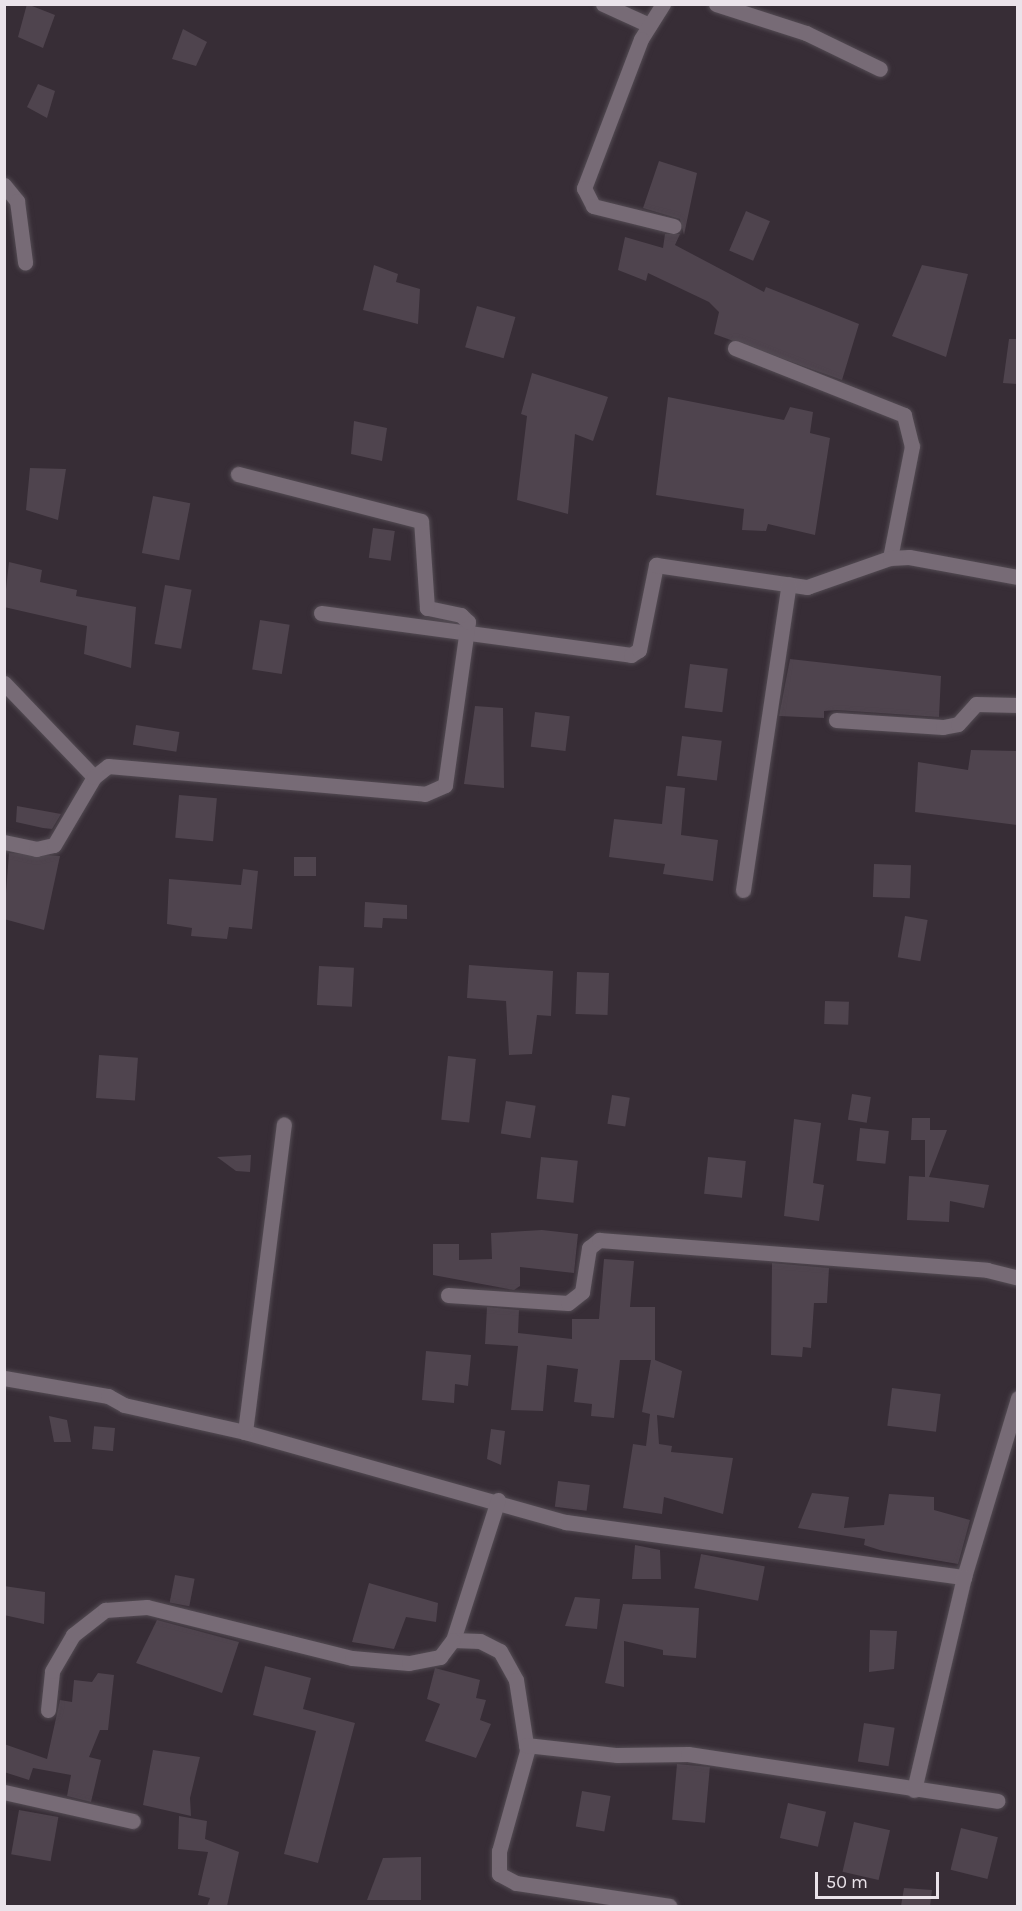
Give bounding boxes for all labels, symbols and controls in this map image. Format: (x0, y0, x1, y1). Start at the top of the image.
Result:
scale bar (818, 1860, 942, 1898)
text: 50 m (826, 1871, 868, 1893)

